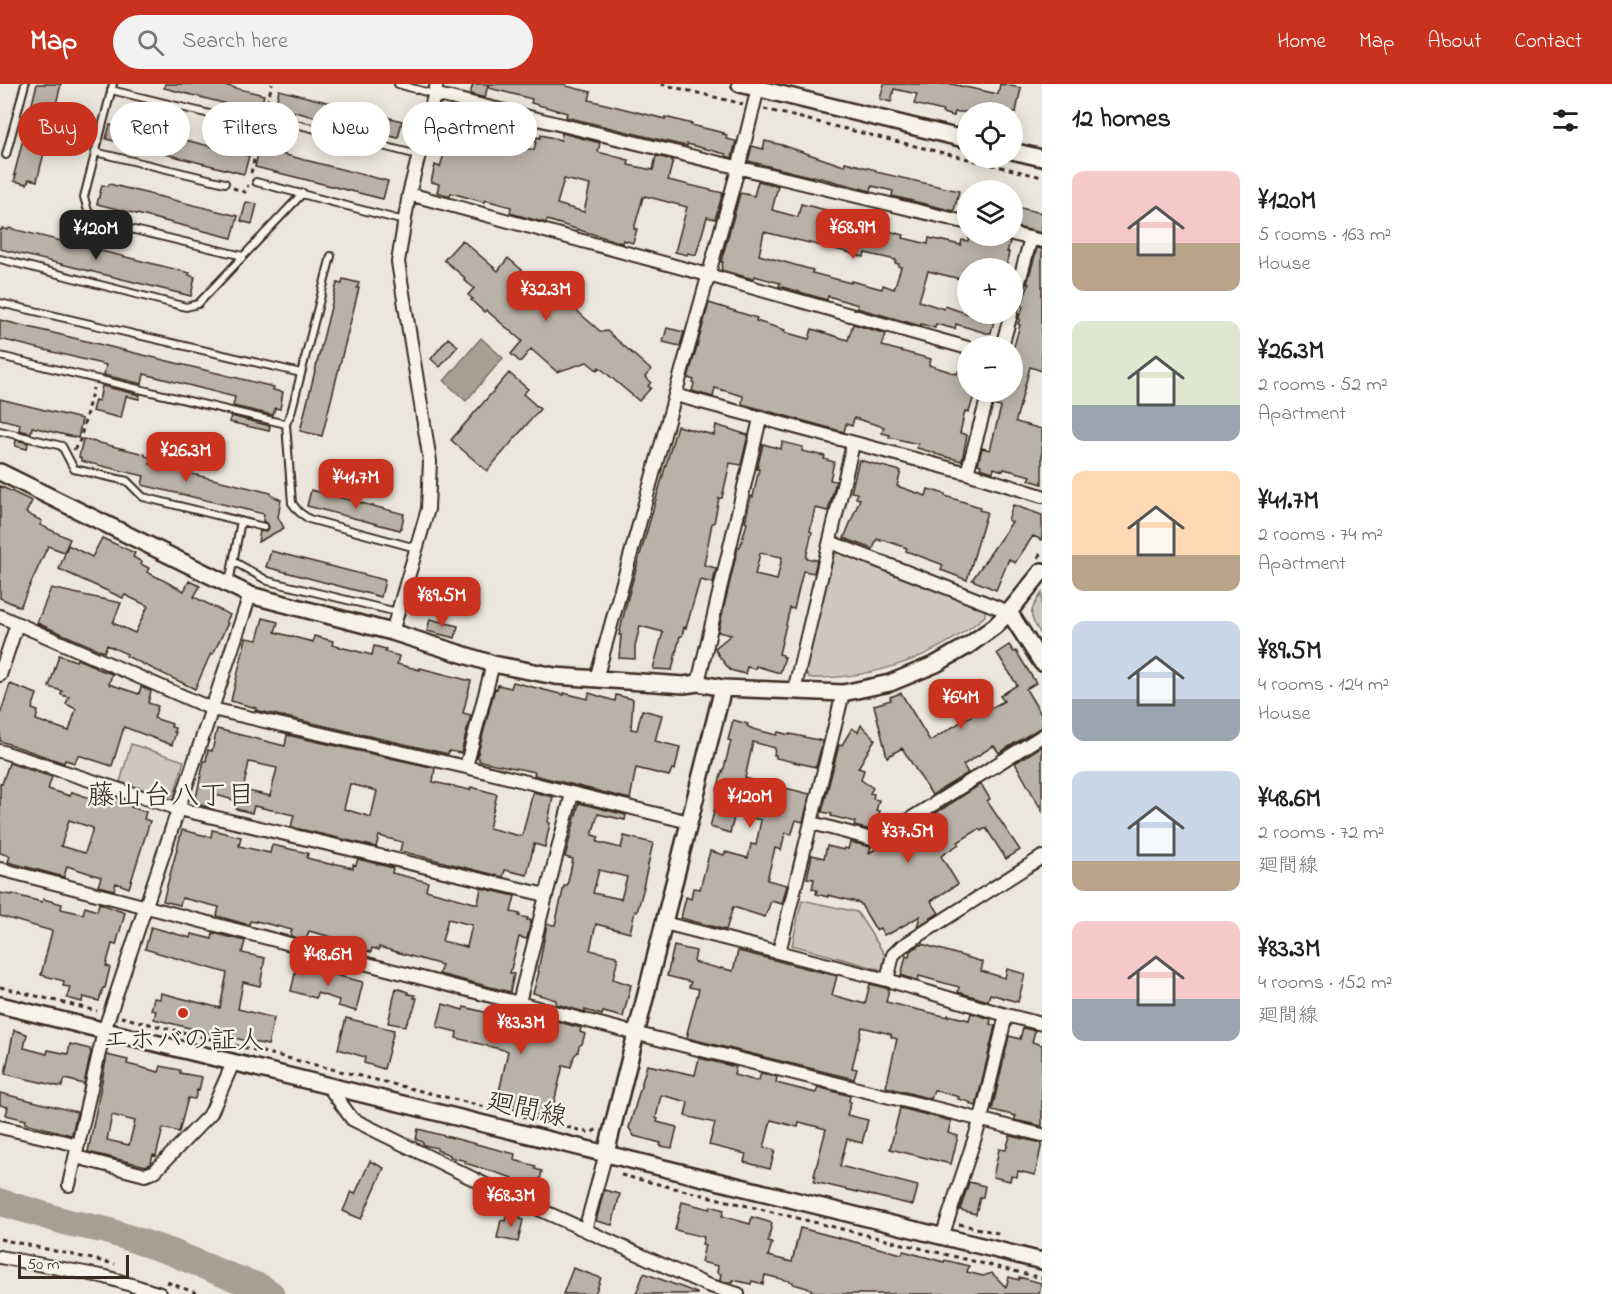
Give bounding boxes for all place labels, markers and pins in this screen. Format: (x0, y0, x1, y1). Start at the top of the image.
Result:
pin: ¥68.9M (804, 209, 902, 260)
pin: ¥120M (54, 210, 138, 261)
pin: ¥32.3M (497, 271, 595, 322)
pin: ¥26.3M (137, 432, 235, 483)
pin: ¥41.7M (307, 459, 405, 510)
pin: ¥89.5M (393, 577, 491, 628)
pin: ¥64M (925, 679, 997, 730)
pin: ¥120M (708, 778, 792, 829)
pin: ¥37.5M (859, 813, 957, 864)
pin: ¥48.6M (279, 936, 377, 987)
pin: ¥83.3M (472, 1004, 570, 1055)
marker: エホバの証人 (176, 1006, 190, 1020)
place label: エホバの証人 (102, 1022, 264, 1061)
pin: ¥68.3M (462, 1177, 560, 1228)

